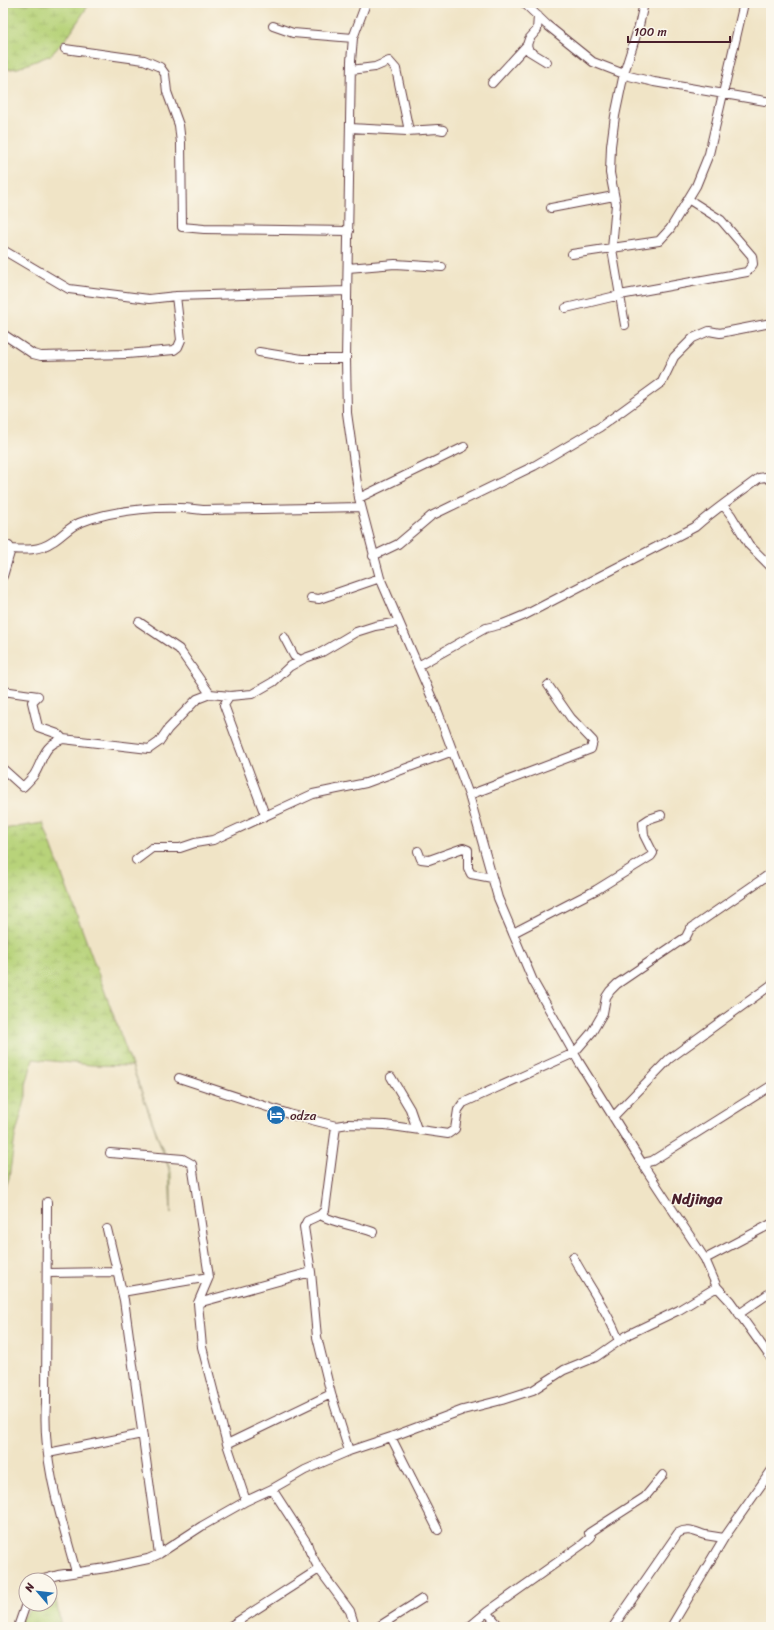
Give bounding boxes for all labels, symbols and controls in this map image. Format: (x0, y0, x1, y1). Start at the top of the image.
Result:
scale bar (628, 18, 730, 44)
text: 100 m (634, 21, 667, 43)
hotel icon: odza (265, 1104, 287, 1126)
place label: odza (290, 1104, 317, 1127)
district label: Ndjinga (671, 1186, 723, 1212)
north arrow (18, 1572, 58, 1612)
text: N (19, 1579, 40, 1596)

